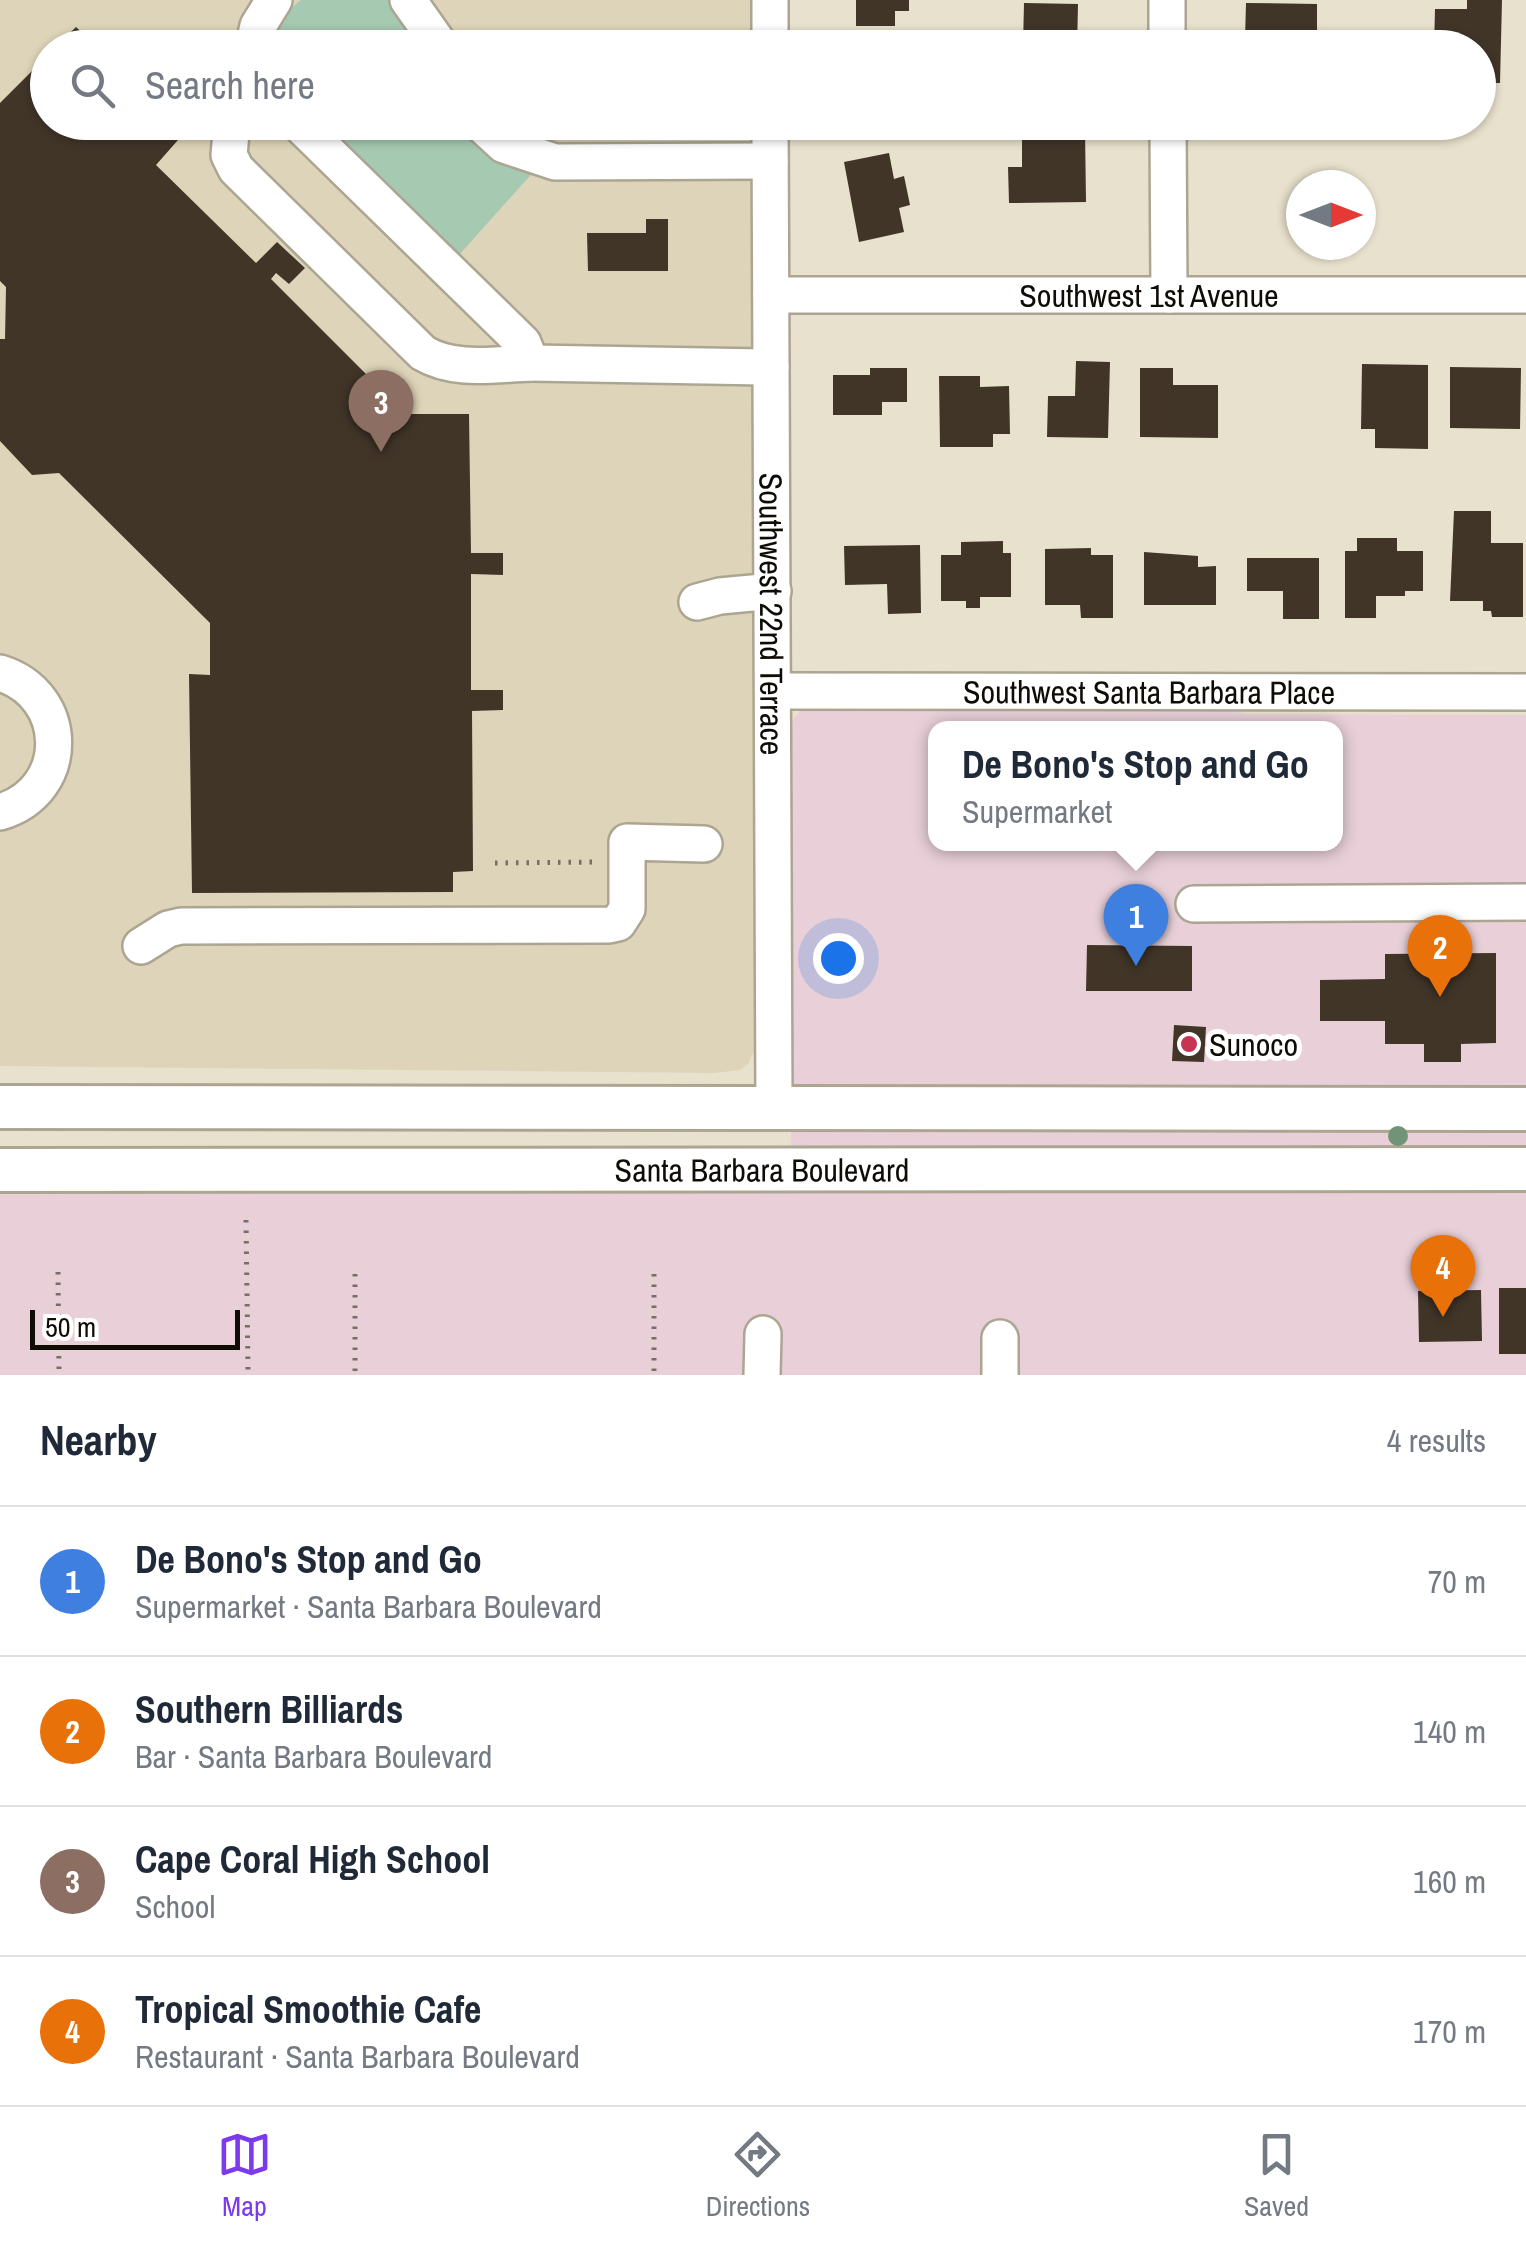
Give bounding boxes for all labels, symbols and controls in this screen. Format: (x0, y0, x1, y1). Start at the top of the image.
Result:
search box (30, 30, 1496, 140)
icon: search (65, 58, 120, 113)
text: Search here (145, 60, 315, 111)
north arrow (1286, 170, 1376, 260)
street label: Southwest 1st Avenue (1019, 274, 1279, 317)
pin: 3 (348, 370, 414, 452)
street label: Southwest 22nd Terrace (750, 473, 794, 755)
street label: Southwest Santa Barbara Place (963, 670, 1335, 713)
popup (928, 721, 1343, 851)
text: De Bono's Stop and Go (962, 739, 1309, 790)
text: Supermarket (962, 790, 1112, 833)
pin: 1 (1104, 884, 1168, 966)
pin: 2 (1408, 914, 1472, 997)
your location (813, 933, 864, 984)
place label: Sunoco (1209, 1023, 1298, 1066)
marker: Sunoco (1178, 1033, 1200, 1055)
street label: Santa Barbara Boulevard (615, 1148, 909, 1191)
pin: 4 (1410, 1234, 1476, 1317)
scale bar (30, 1305, 240, 1350)
text: 50 m (45, 1308, 96, 1346)
text: Nearby (40, 1412, 157, 1468)
text: 4 results (1387, 1419, 1486, 1462)
text: De Bono's Stop and Go (135, 1534, 482, 1585)
text: 1 (65, 1560, 80, 1603)
text: 70 m (1428, 1560, 1486, 1603)
text: Supermarket · Santa Barbara Boulevard (135, 1585, 602, 1628)
text: Southern Billiards (135, 1684, 403, 1735)
text: 2 (65, 1710, 80, 1753)
text: 140 m (1413, 1710, 1486, 1753)
text: Bar · Santa Barbara Boulevard (135, 1735, 492, 1778)
text: Cape Coral High School (135, 1834, 490, 1885)
text: 3 (65, 1860, 80, 1903)
text: 160 m (1413, 1860, 1486, 1903)
text: School (135, 1885, 215, 1928)
text: Tropical Smoothie Cafe (135, 1984, 481, 2035)
text: 4 (65, 2010, 80, 2053)
text: 170 m (1413, 2010, 1486, 2053)
text: Restaurant · Santa Barbara Boulevard (135, 2035, 580, 2078)
tab: Map (217, 2127, 272, 2225)
tab: Directions (706, 2127, 810, 2225)
tab: Saved (1244, 2127, 1309, 2225)

